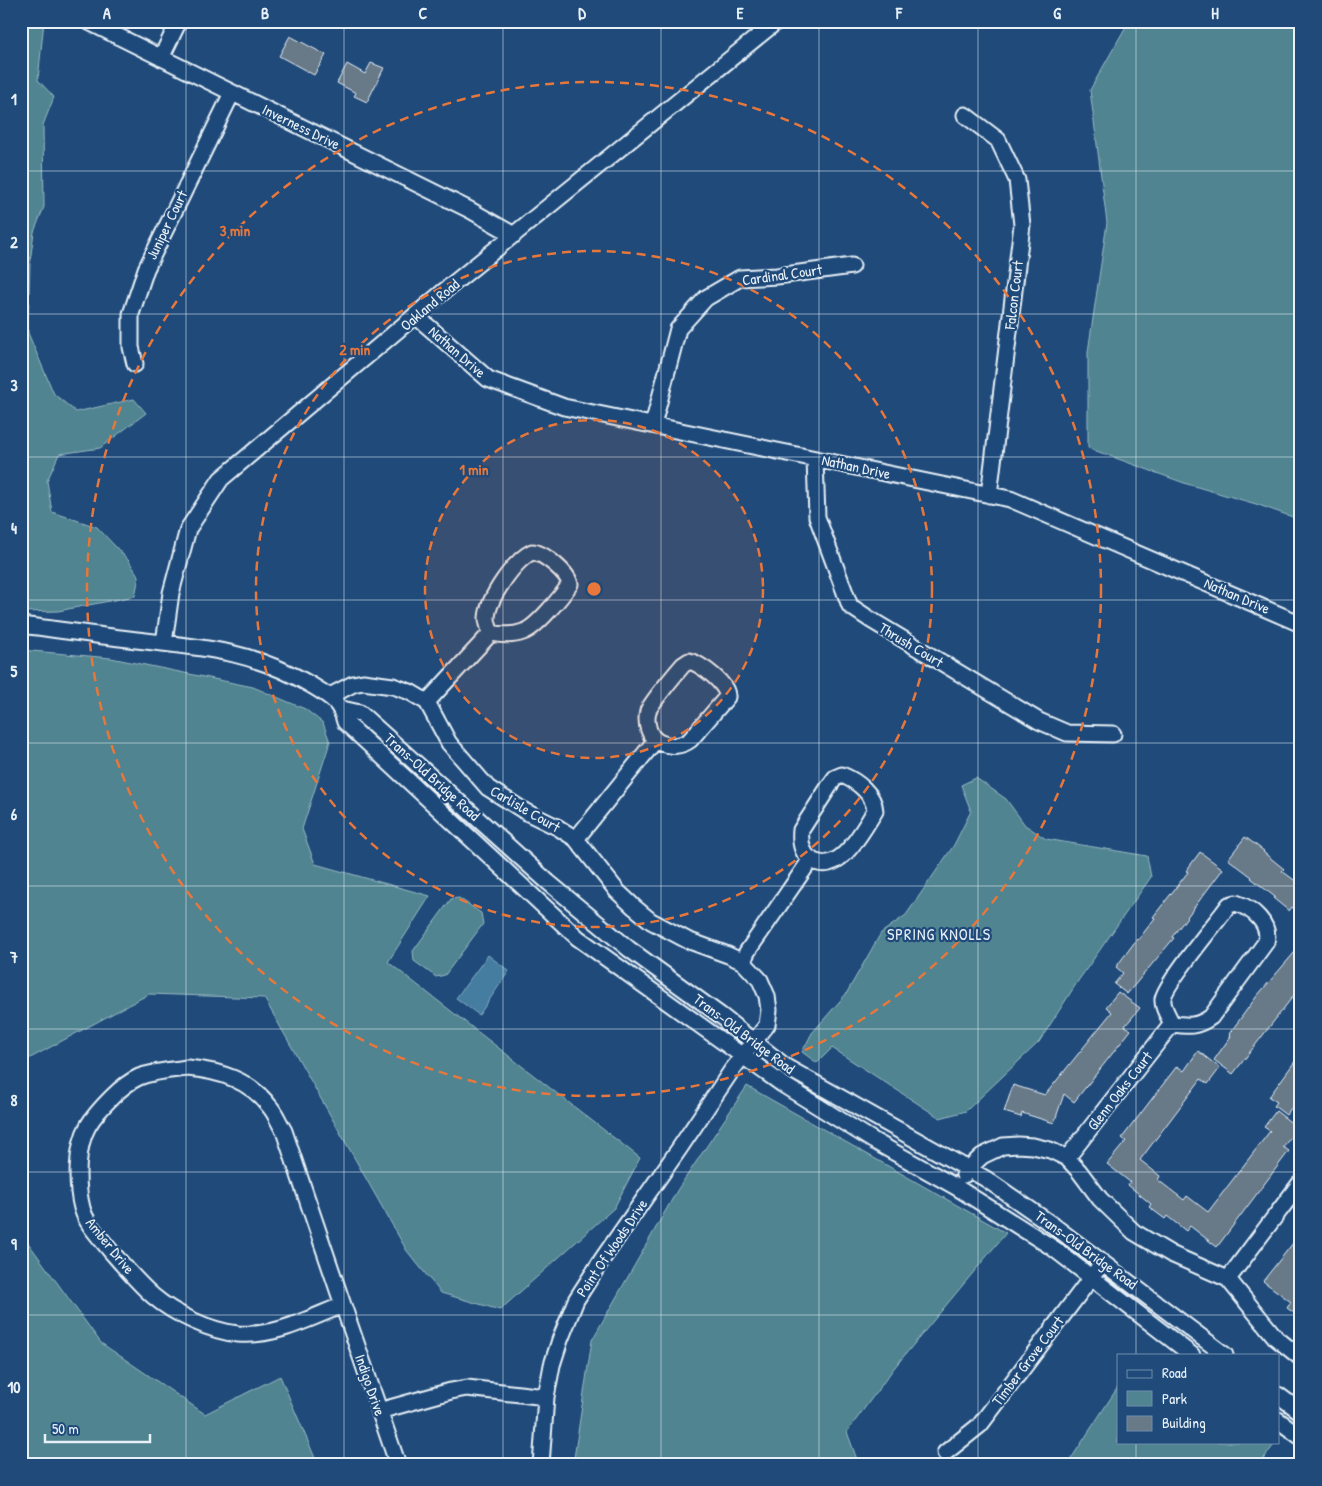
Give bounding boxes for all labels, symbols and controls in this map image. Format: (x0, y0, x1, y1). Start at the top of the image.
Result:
text: A (103, 2, 111, 24)
text: B (261, 2, 269, 24)
text: C (419, 2, 428, 24)
text: D (578, 2, 586, 24)
text: E (736, 2, 744, 24)
text: F (895, 2, 903, 24)
text: G (1053, 2, 1061, 24)
text: H (1211, 2, 1219, 24)
text: 1 (11, 88, 17, 110)
street label: Inverness Drive (259, 99, 344, 154)
street label: Juniper Court (141, 186, 193, 263)
text: 3 min (220, 220, 250, 241)
text: 2 (10, 231, 18, 253)
street label: Cardinal Court (741, 258, 824, 290)
street label: Falcon Court (999, 259, 1028, 331)
street label: Oakland Road (396, 274, 464, 335)
street label: Nathan Drive (424, 321, 491, 382)
text: 2 min (340, 339, 371, 360)
text: 3 (10, 374, 18, 396)
street label: Nathan Drive (820, 449, 892, 484)
text: 1 min (459, 459, 489, 480)
text: 4 (11, 517, 17, 539)
street label: Nathan Drive (1201, 572, 1273, 619)
centre of rings (585, 580, 603, 598)
street label: Thrush Court (875, 617, 948, 672)
text: 5 (11, 660, 18, 682)
street label: Trans-Old Bridge Road (380, 728, 485, 825)
street label: Carlisle Court (486, 780, 565, 837)
text: 6 (11, 803, 18, 825)
district label: SPRING KNOLLS (887, 923, 991, 945)
text: 7 (9, 946, 18, 968)
street label: Trans-Old Bridge Road (689, 988, 800, 1079)
street label: Glenn Oaks Court (1082, 1046, 1158, 1135)
text: 8 (11, 1089, 18, 1111)
street label: Point Of Woods Drive (571, 1195, 652, 1301)
street label: Trans-Old Bridge Road (1031, 1205, 1142, 1294)
street label: Amber Drive (81, 1213, 140, 1278)
text: 9 (11, 1233, 17, 1255)
street label: Timber Grove Court (987, 1311, 1069, 1410)
street label: Indigo Drive (350, 1351, 391, 1418)
legend (1117, 1354, 1280, 1444)
text: Road (1162, 1362, 1187, 1383)
text: 10 (8, 1376, 20, 1398)
text: Park (1162, 1388, 1187, 1409)
scale bar (45, 1411, 150, 1443)
text: Building (1162, 1412, 1206, 1433)
text: 50 m (52, 1418, 79, 1439)

